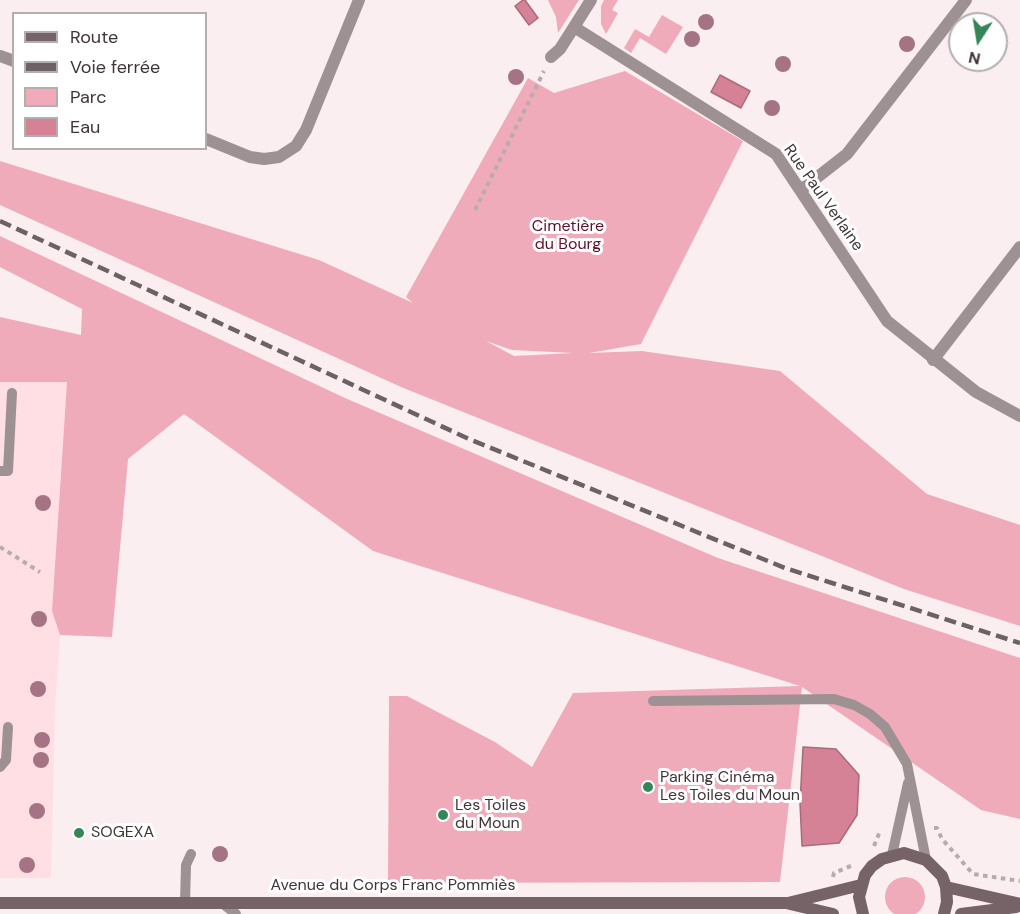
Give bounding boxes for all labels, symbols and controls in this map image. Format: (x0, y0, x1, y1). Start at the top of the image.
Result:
legend (12, 12, 207, 150)
north arrow (948, 12, 1008, 72)
text: Route (70, 25, 118, 49)
text: N (967, 47, 982, 70)
text: Voie ferrée (70, 55, 160, 79)
text: Parc (70, 85, 106, 109)
text: Eau (70, 115, 100, 139)
street label: Rue Paul Verlaine (779, 141, 867, 255)
park label: Cimetière du Bourg (532, 217, 604, 255)
place label: Parking Cinéma Les Toiles du Moun (660, 768, 800, 806)
marker: Parking Cinéma Les Toiles du Moun (641, 780, 655, 794)
place label: Les Toiles du Moun (455, 796, 526, 834)
marker: Les Toiles du Moun (436, 808, 450, 822)
place label: SOGEXA (91, 823, 154, 843)
marker: SOGEXA (72, 826, 86, 840)
street label: Avenue du Corps Franc Pommiès (271, 876, 515, 896)

